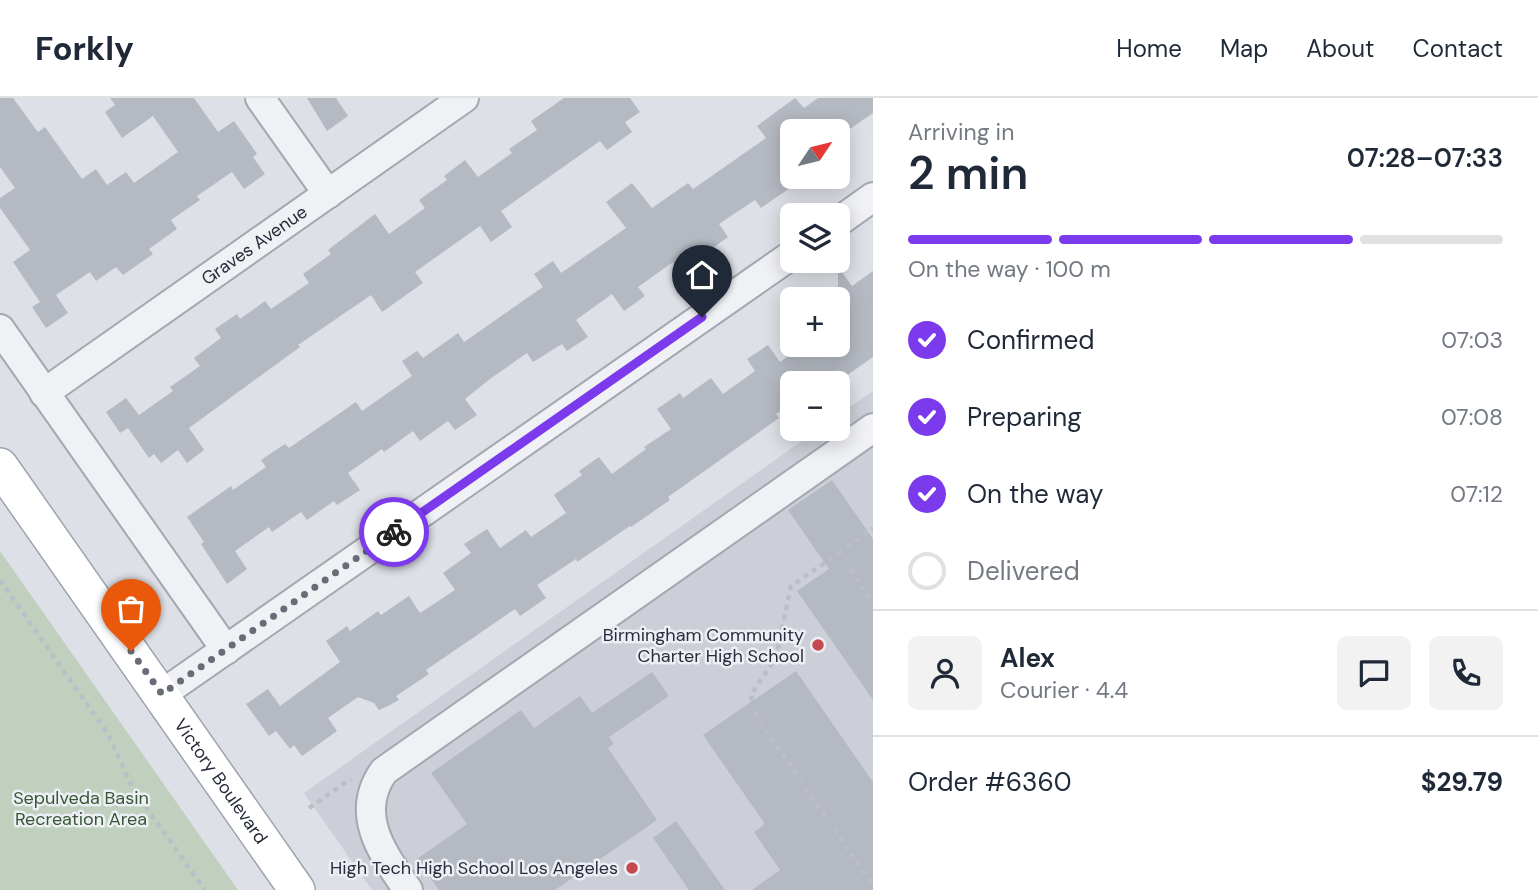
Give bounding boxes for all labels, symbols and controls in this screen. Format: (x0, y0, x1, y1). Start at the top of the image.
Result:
text: Forkly (35, 27, 134, 70)
text: Home (1116, 33, 1182, 64)
text: Map (1220, 33, 1268, 64)
text: About (1306, 33, 1375, 64)
text: Contact (1413, 33, 1503, 64)
text: Arriving in (908, 117, 1014, 147)
north arrow (780, 119, 850, 189)
map controls (780, 119, 850, 441)
text: 07:28–07:33 (1347, 141, 1503, 175)
text: 2 min (908, 143, 1028, 203)
street label: Graves Avenue (197, 200, 312, 291)
button: layers (780, 203, 850, 273)
pin (672, 245, 732, 317)
text: On the way · 100 m (908, 254, 1111, 284)
icon: home (683, 256, 721, 294)
button: + (780, 287, 850, 357)
icon: check (908, 321, 946, 359)
text: Confirmed (967, 323, 1094, 357)
text: 07:03 (1441, 325, 1503, 355)
button: − (780, 371, 850, 441)
icon: check (908, 398, 946, 436)
text: Preparing (967, 400, 1082, 434)
text: 07:08 (1441, 402, 1503, 432)
icon: check (908, 475, 946, 513)
text: On the way (967, 477, 1103, 511)
text: 07:12 (1450, 479, 1503, 509)
courier (359, 497, 429, 567)
icon: bike (375, 513, 413, 551)
text: Delivered (967, 554, 1080, 588)
pin (101, 579, 161, 651)
icon: bag (112, 590, 150, 628)
place label: Birmingham Community Charter High School (603, 623, 804, 668)
button: person (908, 636, 982, 710)
button: chat (1337, 636, 1411, 710)
button: phone (1429, 636, 1503, 710)
marker: Birmingham Community Charter High School (810, 637, 826, 653)
text: Alex (1000, 641, 1055, 675)
text: Courier · 4.4 (1000, 675, 1128, 705)
street label: Victory Boulevard (169, 714, 273, 849)
text: Order #6360 (908, 765, 1072, 799)
text: $29.79 (1421, 765, 1503, 799)
park label: Sepulveda Basin Recreation Area (13, 786, 149, 831)
place label: High Tech High School Los Angeles (330, 856, 618, 880)
marker: High Tech High School Los Angeles (624, 860, 640, 876)

